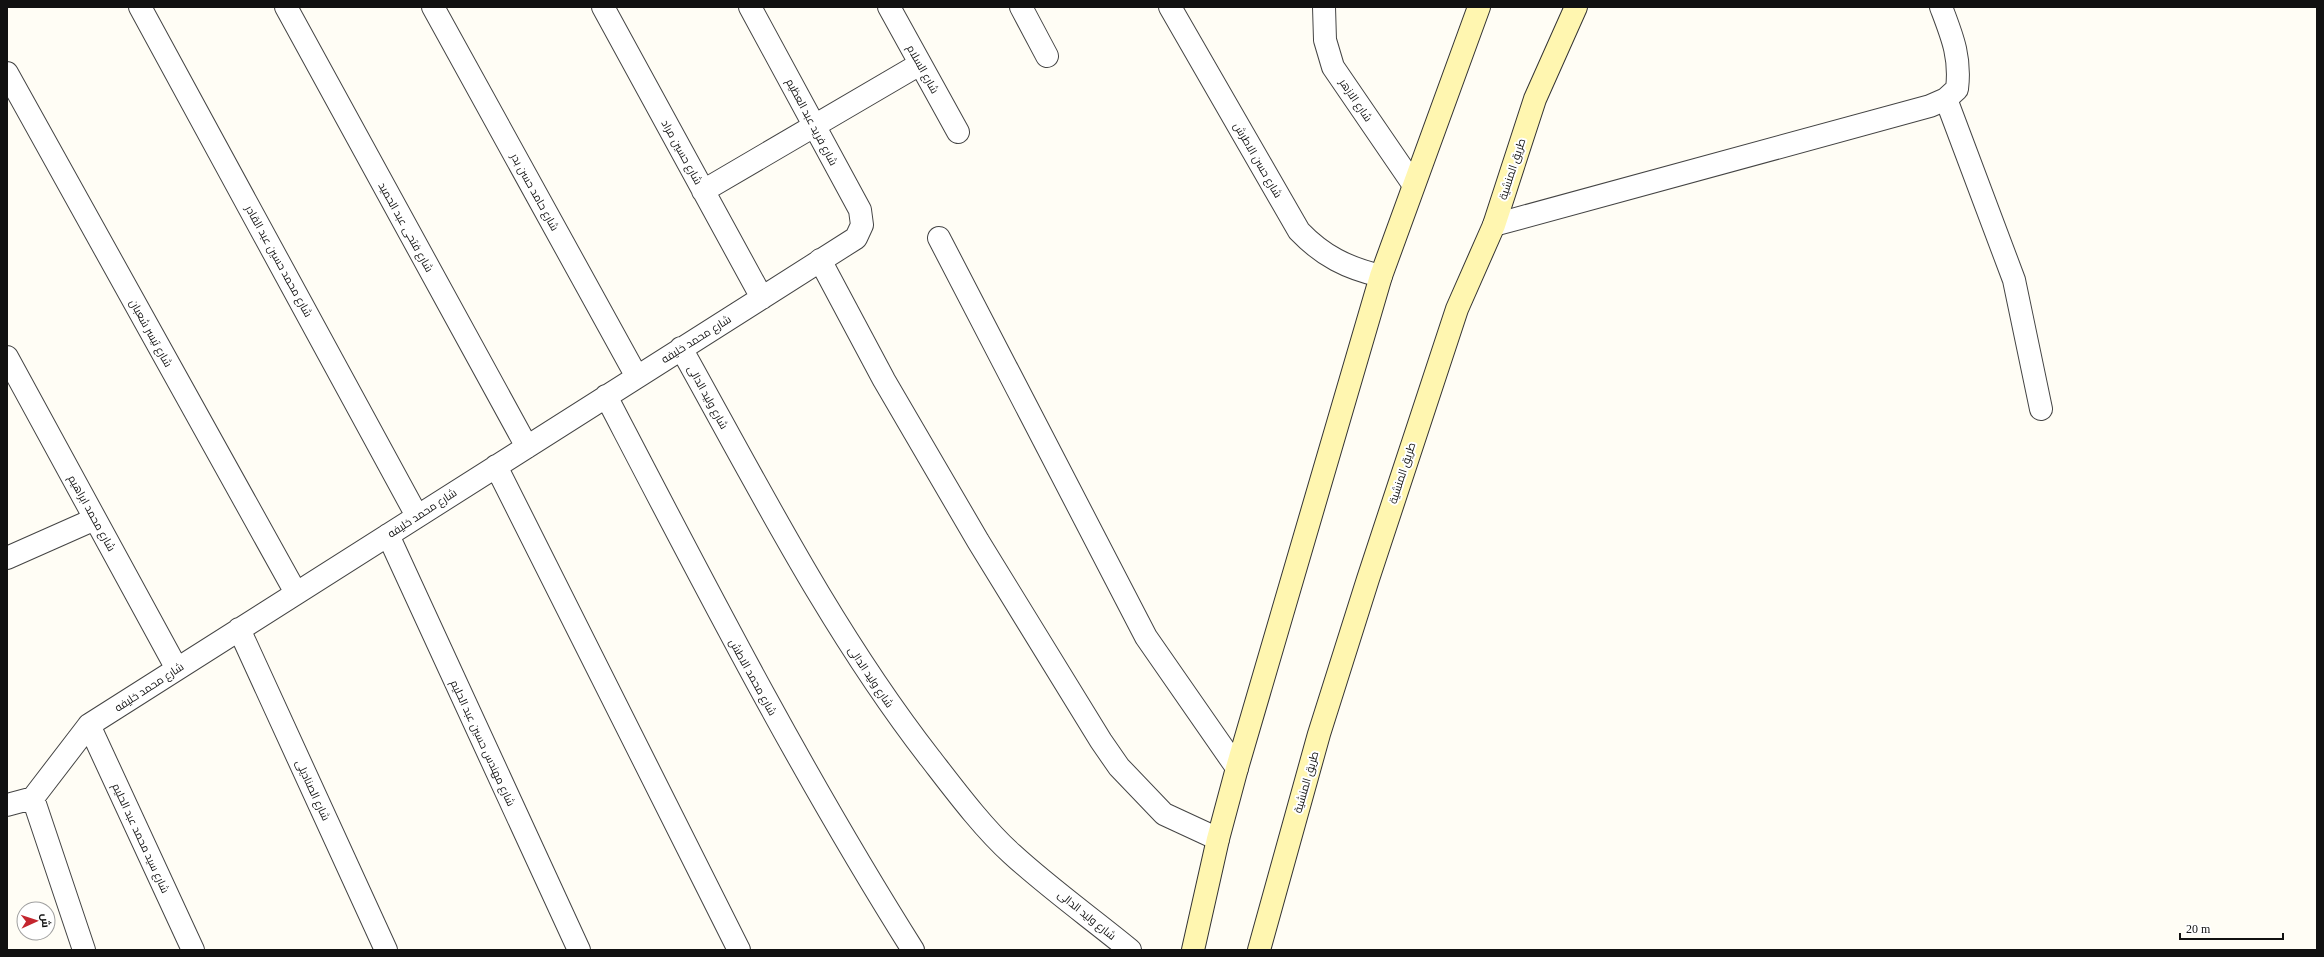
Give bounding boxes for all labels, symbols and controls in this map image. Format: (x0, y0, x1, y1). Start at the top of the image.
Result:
street label: شارع السلام (903, 43, 941, 96)
street label: شارع الازهر (1335, 75, 1375, 125)
street label: شارع فريد عبد العظيم (782, 77, 840, 168)
street label: شارع حسين مراد (658, 118, 705, 187)
street label: شارع حسن الاطرش (1230, 120, 1284, 201)
street label: طريق المنشية (1496, 137, 1528, 201)
street label: شارع حامد حسن بدر (507, 150, 561, 234)
street label: شارع فتحى عبد الحميد (375, 180, 436, 275)
street label: شارع محمد حسين عبد القادر (241, 202, 315, 320)
street label: شارع تيسر شعبان (126, 297, 175, 370)
street label: شارع محمد خليفه (659, 313, 734, 367)
street label: شارع وليد الدالى (684, 363, 730, 432)
street label: طريق المنشية (1386, 441, 1418, 505)
street label: شارع محمد ابراهيم (64, 473, 118, 554)
street label: شارع محمد خليفه (385, 486, 460, 541)
street label: شارع محمد الاطش (725, 637, 779, 718)
street label: شارع وليد الدالى (845, 644, 896, 711)
street label: شارع محمد خليفه (112, 660, 187, 715)
street label: شارع مهندس حسين عبد الحليم (447, 678, 518, 809)
street label: طريق المنشية (1291, 750, 1321, 814)
street label: شارع الصناديلى (292, 758, 332, 823)
street label: شارع سيد محمد عبد الحليم (108, 781, 172, 896)
street label: شارع وليد الدالى (1054, 888, 1118, 944)
north arrow (16, 901, 56, 941)
text: ش (39, 913, 52, 928)
scale bar (2180, 915, 2283, 941)
text: 20 m (2186, 922, 2211, 936)

